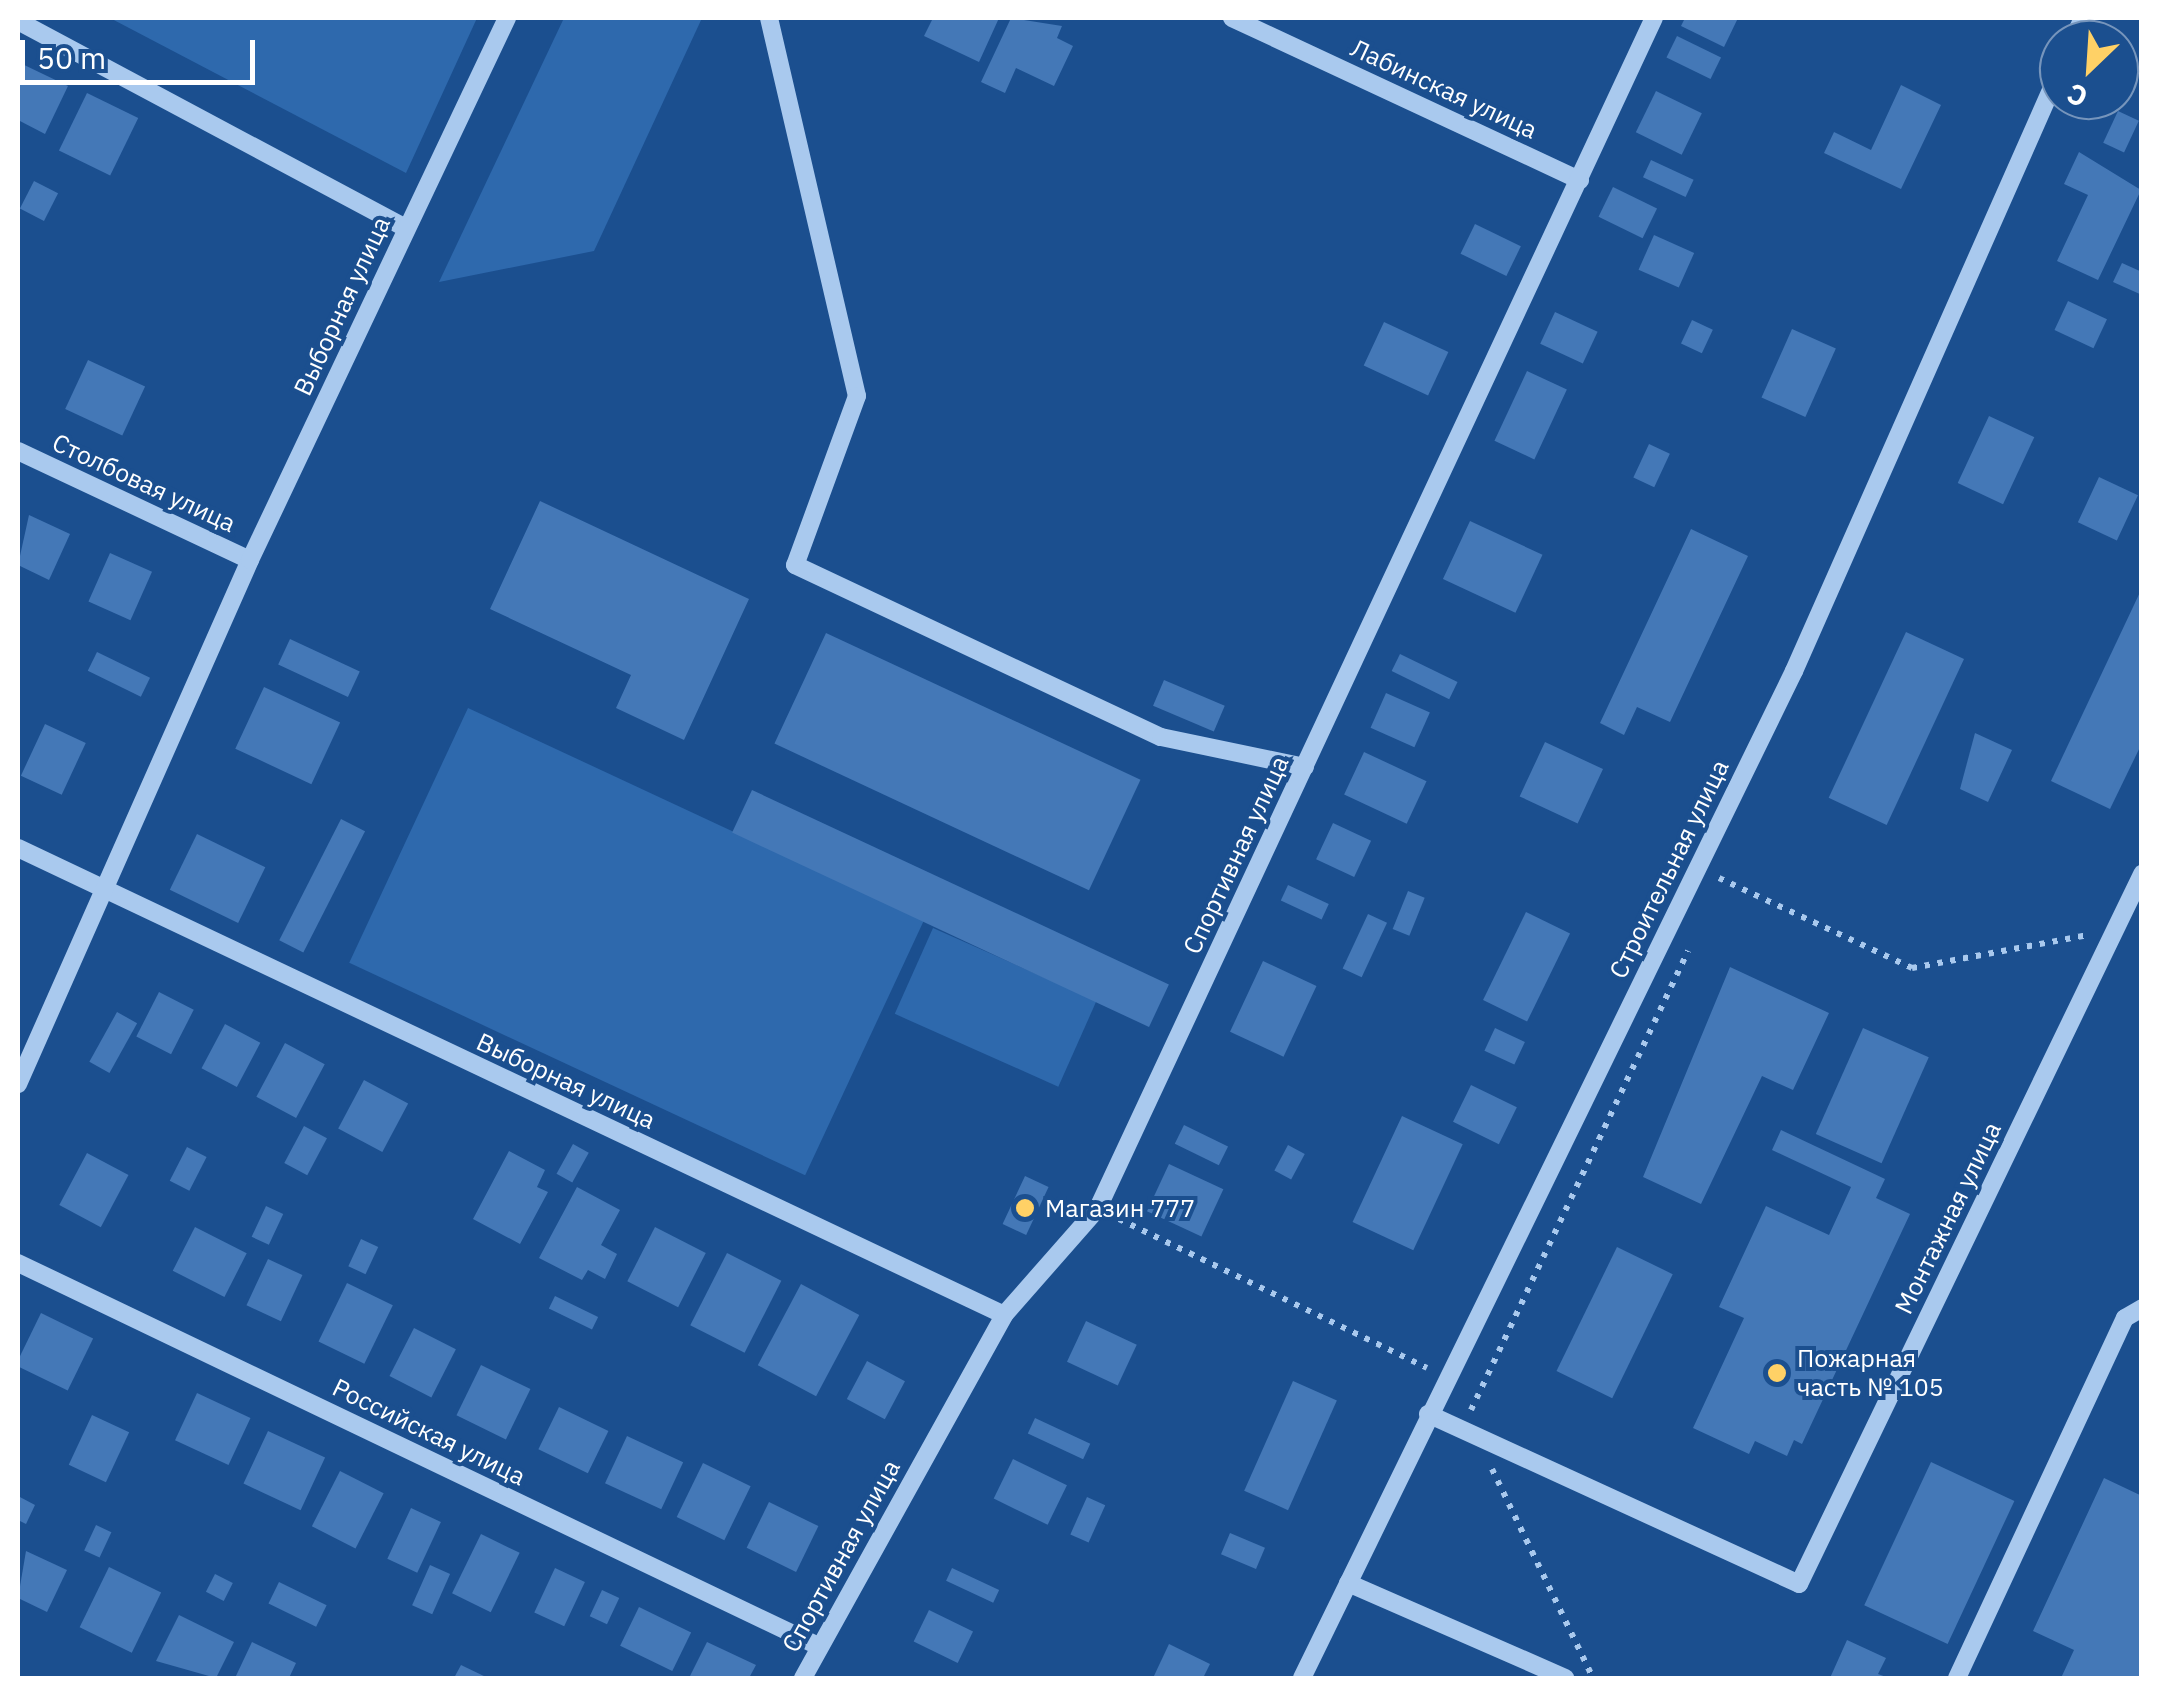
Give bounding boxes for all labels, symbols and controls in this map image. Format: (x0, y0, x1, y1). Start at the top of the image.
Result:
scale bar (25, 20, 260, 82)
north arrow (2039, 20, 2139, 120)
street label: Лабинская улица (1346, 33, 1542, 145)
text: 50 m (37, 38, 106, 77)
text: С (2061, 75, 2093, 116)
street label: Выборная улица (287, 212, 397, 400)
street label: Столбовая улица (48, 427, 240, 539)
street label: Спортивная улица (1177, 751, 1295, 959)
street label: Строительная улица (1603, 755, 1735, 983)
street label: Выборная улица (472, 1026, 660, 1136)
street label: Монтажная улица (1889, 1117, 2007, 1319)
place label: Магазин 777 (1045, 1193, 1195, 1223)
marker: Магазин 777 (1014, 1197, 1036, 1219)
place label: Пожарная часть № 105 (1797, 1344, 1944, 1403)
marker: Пожарная часть № 105 (1766, 1362, 1788, 1384)
street label: Российская улица (328, 1372, 530, 1492)
street label: Спортивная улица (776, 1455, 906, 1657)

